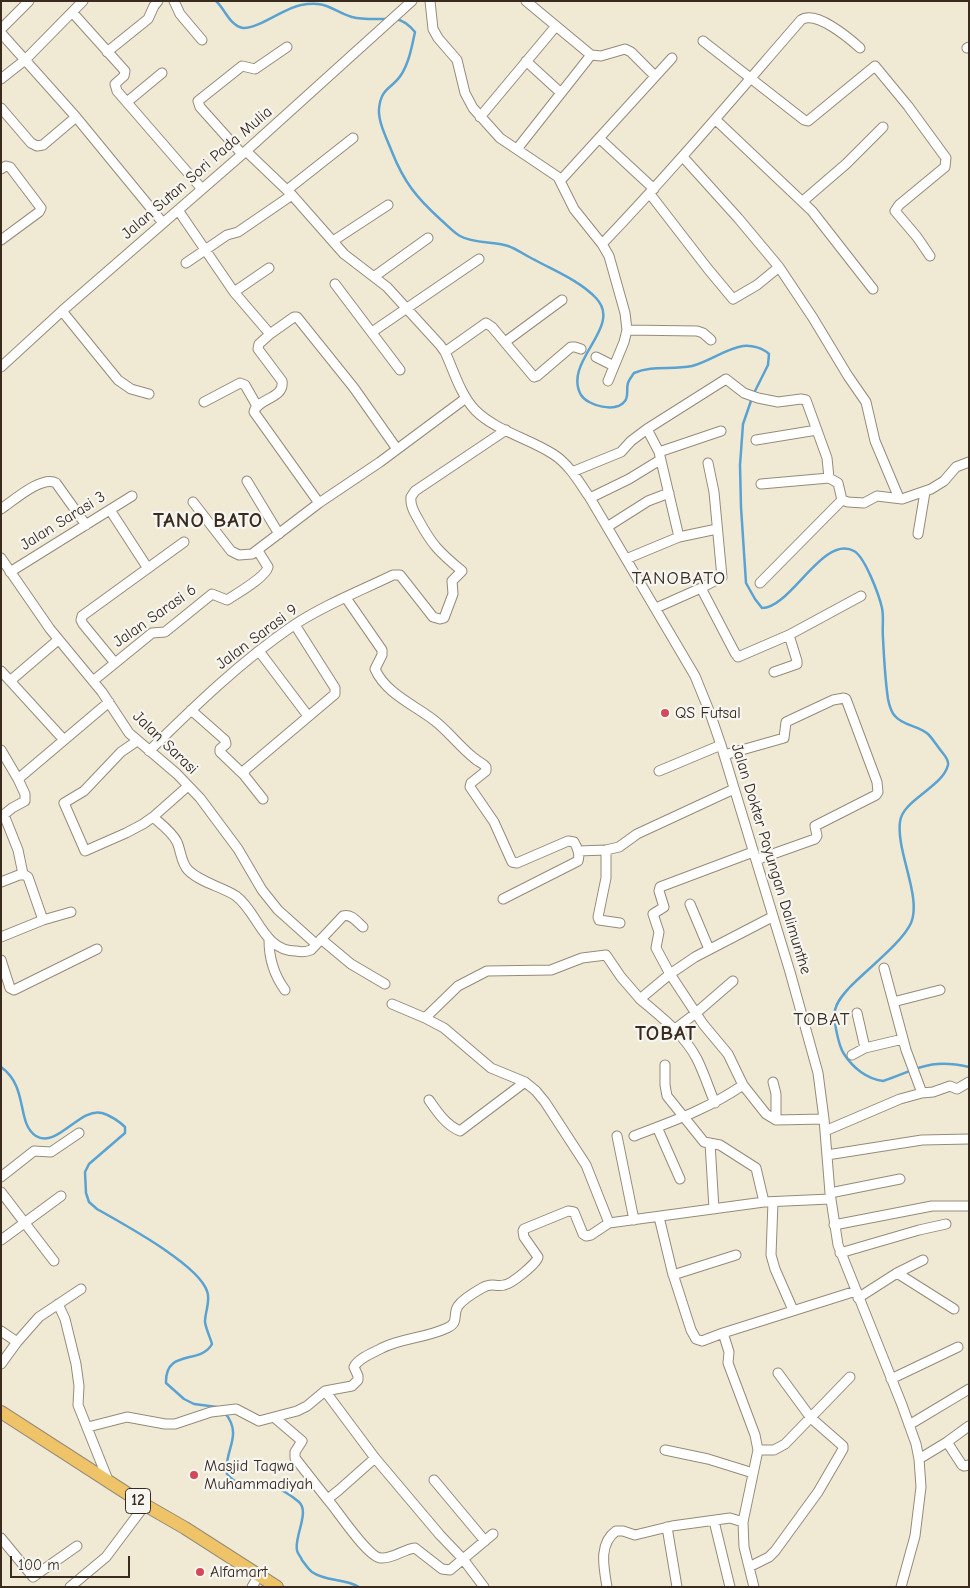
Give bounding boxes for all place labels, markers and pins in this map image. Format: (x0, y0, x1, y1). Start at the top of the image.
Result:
place label: QS Futsal (675, 703, 741, 723)
marker: QS Futsal (659, 707, 671, 719)
place label: Masjid Taqwa Muhammadiyah (204, 1456, 313, 1494)
marker: Masjid Taqwa Muhammadiyah (188, 1469, 200, 1481)
place label: Alfamart (210, 1562, 268, 1582)
marker: Alfamart (194, 1566, 206, 1578)

